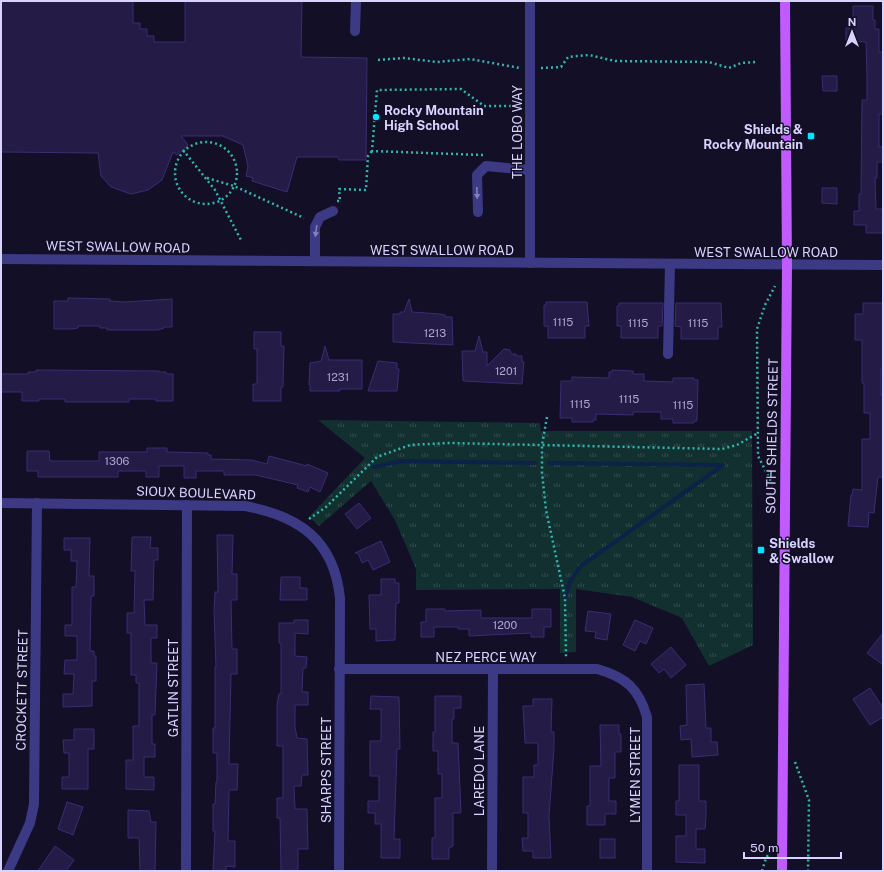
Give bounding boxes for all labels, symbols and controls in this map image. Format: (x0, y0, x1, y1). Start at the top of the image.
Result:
north arrow (832, 12, 872, 52)
text: N (848, 16, 856, 28)
street label: THE LOBO WAY (510, 85, 525, 179)
place label: Rocky Mountain High School (384, 103, 484, 133)
marker: Rocky Mountain High School (371, 112, 381, 122)
place label: Shields & Rocky Mountain (703, 122, 803, 152)
marker: Shields & Rocky Mountain (806, 131, 816, 141)
one-way arrow (474, 187, 481, 199)
one-way arrow (312, 225, 319, 237)
street label: WEST SWALLOW ROAD (46, 238, 190, 256)
street label: WEST SWALLOW ROAD (370, 243, 514, 258)
street label: WEST SWALLOW ROAD (694, 245, 838, 260)
house number: 1115 (553, 316, 573, 328)
house number: 1115 (628, 317, 648, 329)
house number: 1115 (688, 317, 708, 329)
house number: 1213 (424, 327, 446, 339)
street label: SOUTH SHIELDS STREET (763, 358, 781, 514)
house number: 1201 (495, 365, 517, 377)
house number: 1231 (327, 371, 349, 383)
house number: 1115 (619, 393, 639, 405)
house number: 1115 (570, 398, 590, 410)
house number: 1115 (673, 399, 693, 411)
house number: 1306 (105, 455, 130, 467)
street label: SIOUX BOULEVARD (136, 483, 256, 503)
place label: Shields & Swallow (769, 536, 835, 566)
marker: Shields & Swallow (756, 545, 766, 555)
house number: 1200 (493, 619, 517, 631)
street label: CROCKETT STREET (13, 629, 31, 751)
street label: GATLIN STREET (166, 638, 181, 737)
street label: NEZ PERCE WAY (435, 650, 537, 665)
street label: SHARPS STREET (319, 717, 334, 823)
street label: LAREDO LANE (472, 726, 487, 816)
street label: LYMEN STREET (628, 727, 643, 823)
scale bar (744, 834, 841, 860)
text: 50 m (750, 841, 778, 855)

